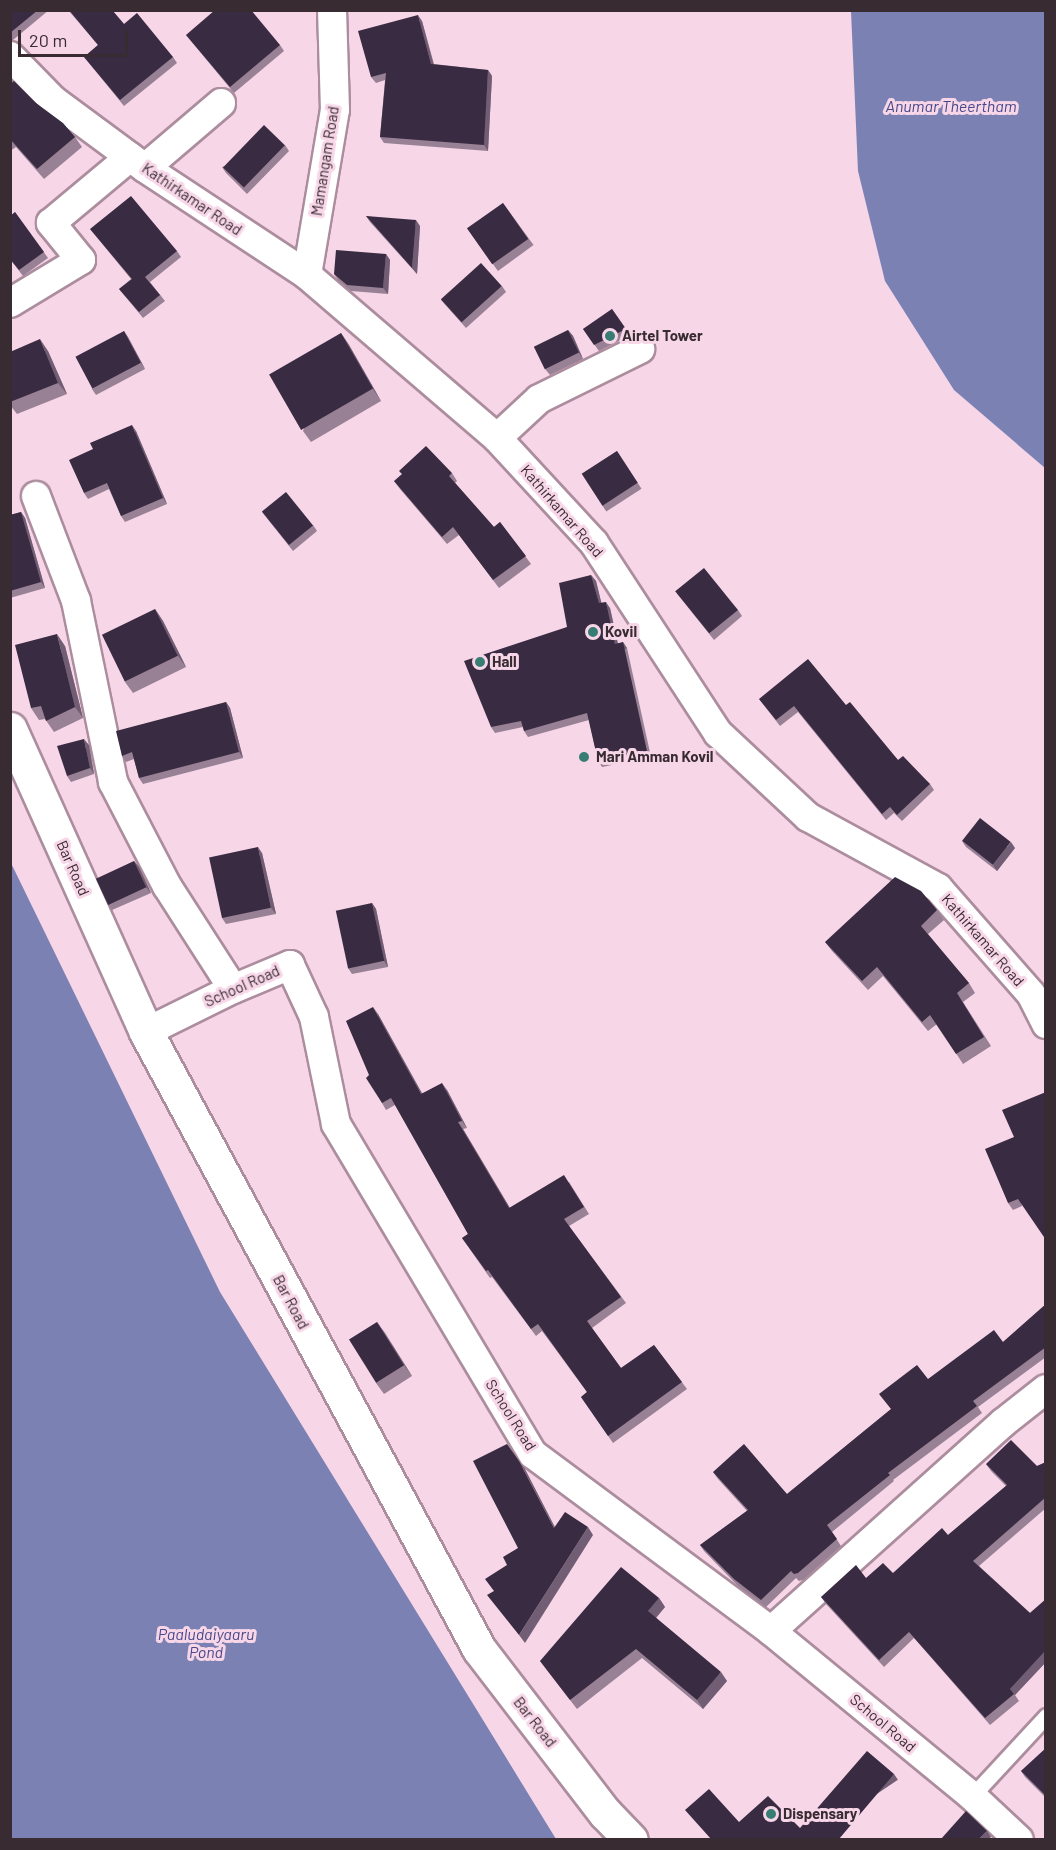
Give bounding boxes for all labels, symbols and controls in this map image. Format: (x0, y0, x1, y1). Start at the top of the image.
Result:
scale bar (21, 18, 130, 56)
text: 20 m (29, 29, 67, 51)
water label: Anumar Theertham (886, 96, 1016, 116)
street label: Mamangam Road (307, 105, 343, 217)
street label: Kathirkamar Road (139, 159, 245, 239)
place label: Airtel Tower (622, 327, 703, 345)
marker: Airtel Tower (603, 329, 617, 343)
street label: Kathirkamar Road (517, 461, 607, 561)
place label: Kovil (605, 623, 637, 641)
marker: Kovil (586, 625, 600, 639)
place label: Hall (492, 653, 517, 671)
marker: Hall (473, 655, 487, 669)
place label: Mari Amman Kovil (596, 748, 714, 766)
marker: Mari Amman Kovil (577, 750, 591, 764)
street label: Bar Road (53, 838, 93, 898)
street label: Kathirkamar Road (938, 890, 1028, 990)
street label: School Road (202, 961, 282, 1011)
street label: Bar Road (269, 1272, 313, 1332)
street label: School Road (482, 1376, 540, 1454)
water label: Paaludaiyaaru Pond (158, 1624, 254, 1662)
street label: School Road (846, 1690, 920, 1756)
street label: Bar Road (510, 1693, 560, 1751)
place label: Dispensary (783, 1805, 857, 1823)
marker: Dispensary (764, 1807, 778, 1821)

